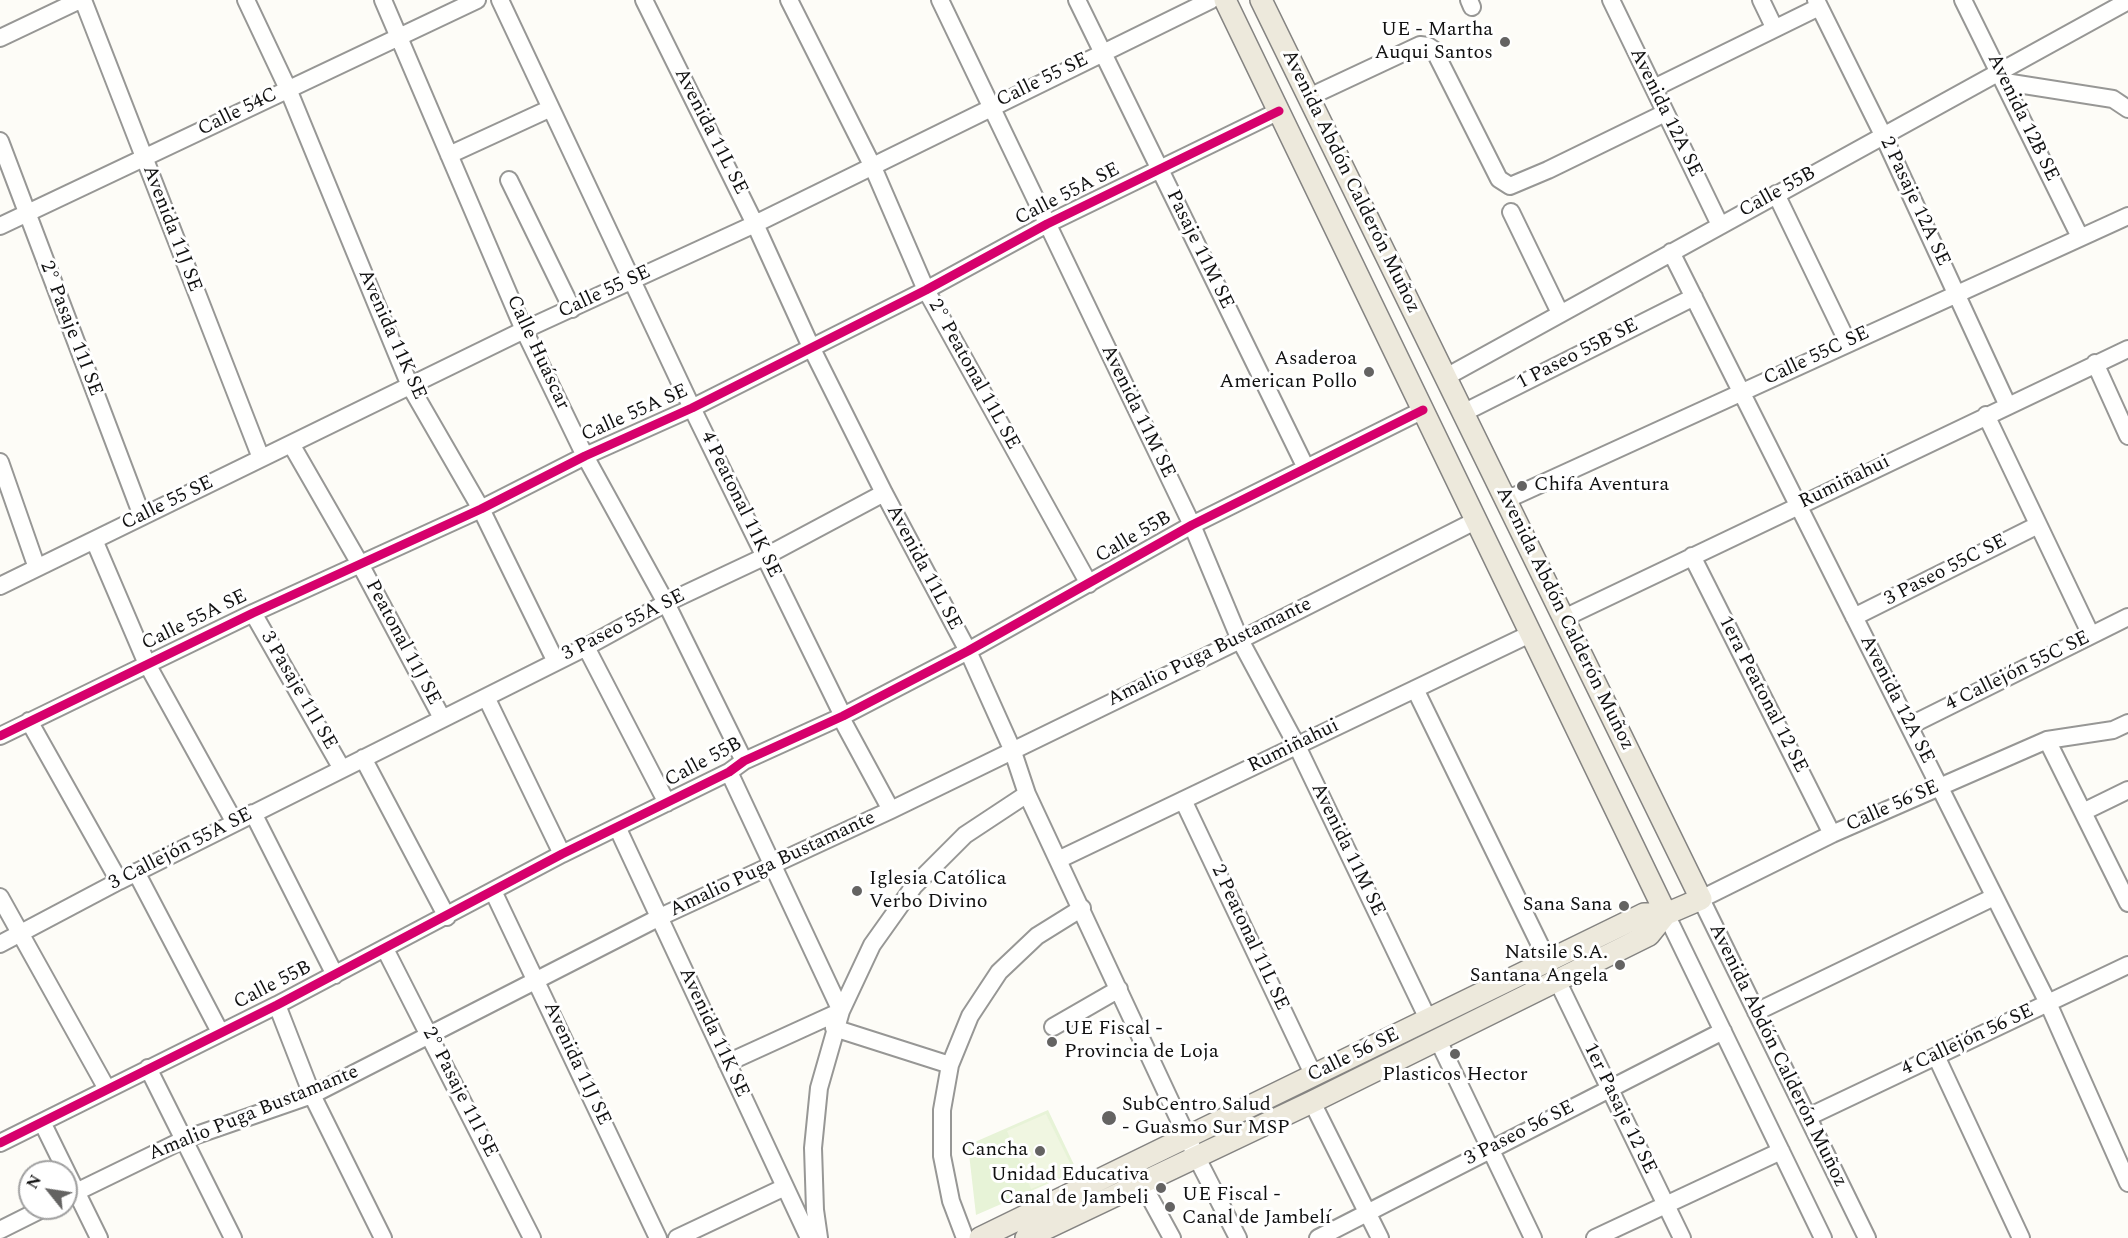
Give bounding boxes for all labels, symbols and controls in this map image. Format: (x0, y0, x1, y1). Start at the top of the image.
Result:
place label: UE - Martha Auqui Santos (1375, 19, 1493, 66)
marker: UE - Martha Auqui Santos (1498, 35, 1512, 49)
street label: Avenida 12A SE (1623, 44, 1707, 182)
street label: Avenida Abdón Calderón Muñoz (1276, 46, 1424, 318)
street label: Calle 55 SE (993, 48, 1093, 114)
street label: Avenida 12B SE (1981, 50, 2063, 186)
street label: Avenida 11L SE (668, 65, 752, 199)
street label: Calle 54C (194, 84, 282, 142)
street label: 2 Pasaje 12A SE (1874, 133, 1954, 271)
street label: Calle 55A SE (1012, 158, 1124, 232)
street label: Avenida 11J SE (136, 162, 206, 296)
street label: Calle 55B (1736, 162, 1820, 224)
street label: Pasaje 11M SE (1160, 187, 1238, 313)
street label: 2° Pasaje 11I SE (33, 258, 107, 400)
street label: Calle 55 SE (555, 261, 655, 325)
street label: Avenida 11K SE (352, 266, 430, 404)
street label: Calle Huáscar (500, 292, 574, 414)
street label: 2° Peatonal 11L SE (922, 296, 1024, 454)
street label: 1 Paseo 55B SE (1513, 314, 1643, 396)
street label: Calle 55C SE (1760, 322, 1874, 392)
street label: Avenida 11M SE (1094, 342, 1180, 482)
place label: Asaderoa American Pollo (1219, 348, 1357, 395)
marker: Asaderoa American Pollo (1362, 365, 1376, 379)
street label: Calle 55A SE (578, 380, 692, 448)
street label: 4 Peatonal 11K SE (694, 428, 786, 582)
street label: Rumiñahui (1796, 451, 1894, 515)
street label: Calle 55 SE (118, 471, 218, 537)
place label: Chifa Aventura (1534, 474, 1669, 498)
marker: Chifa Aventura (1515, 479, 1529, 493)
street label: Avenida Abdón Calderón Muñoz (1490, 483, 1638, 755)
street label: Avenida 11L SE (880, 501, 966, 635)
street label: Calle 55B (1092, 507, 1176, 569)
street label: 3 Paseo 55C SE (1881, 530, 2011, 612)
street label: Peatonal 11J SE (359, 576, 445, 710)
street label: Calle 55A SE (138, 585, 252, 657)
street label: 3 Paseo 55A SE (558, 585, 690, 667)
street label: Amalio Puga Bustamante (1104, 593, 1316, 713)
street label: 1era Peatonal 12 SE (1712, 612, 1812, 778)
street label: 3 Pasaje 11I SE (254, 627, 342, 755)
street label: 4 Callejón 55C SE (1942, 627, 2094, 717)
street label: Avenida 12A SE (1853, 632, 1939, 768)
street label: Rumiñahui (1245, 715, 1343, 779)
street label: Calle 55B (661, 733, 747, 793)
street label: Calle 56 SE (1843, 776, 1943, 838)
street label: Avenida 11M SE (1304, 780, 1390, 920)
street label: 3 Callejón 55A SE (105, 803, 257, 897)
street label: Amalio Puga Bustamante (666, 807, 880, 923)
street label: 2 Peatonal 11L SE (1205, 861, 1293, 1015)
place label: Iglesia Católica Verbo Divino (869, 868, 1006, 915)
marker: Iglesia Católica Verbo Divino (850, 884, 864, 898)
place label: Sana Sana (1523, 894, 1612, 918)
marker: Sana Sana (1617, 899, 1631, 913)
street label: Avenida Abdón Calderón Muñoz (1703, 920, 1851, 1192)
place label: Natsile S.A. Santana Angela (1470, 942, 1608, 989)
street label: Calle 55B (230, 956, 316, 1016)
marker: Natsile S.A. Santana Angela (1613, 958, 1627, 972)
street label: Avenida 11K SE (672, 964, 754, 1102)
street label: Avenida 11J SE (537, 998, 615, 1130)
street label: 4 Callejón 56 SE (1898, 1000, 2038, 1082)
place label: UE Fiscal - Provincia de Loja (1064, 1018, 1219, 1065)
street label: Calle 56 SE (1304, 1023, 1404, 1089)
street label: 2° Pasaje 11I SE (416, 1024, 502, 1162)
marker: UE Fiscal - Provincia de Loja (1045, 1035, 1059, 1049)
street label: 1er Pasaje 12 SE (1577, 1040, 1661, 1178)
marker: Plasticos Hector (1448, 1047, 1462, 1061)
street label: Amalio Puga Bustamante (146, 1061, 362, 1167)
place label: Plasticos Hector (1382, 1064, 1528, 1088)
place label: SubCentro Salud - Guasmo Sur MSP (1122, 1094, 1290, 1141)
street label: 3 Paseo 56 SE (1461, 1096, 1579, 1172)
marker: SubCentro Salud - Guasmo Sur MSP (1100, 1109, 1118, 1127)
place label: Cancha (961, 1139, 1028, 1163)
marker: Cancha (1033, 1144, 1047, 1158)
north arrow (18, 1160, 78, 1220)
place label: Unidad Educativa Canal de Jambeli (991, 1164, 1149, 1211)
text: N (20, 1170, 48, 1194)
marker: Unidad Educativa Canal de Jambeli (1154, 1181, 1168, 1195)
place label: UE Fiscal - Canal de Jambelí (1182, 1184, 1331, 1231)
marker: UE Fiscal - Canal de Jambelí (1163, 1200, 1177, 1214)

